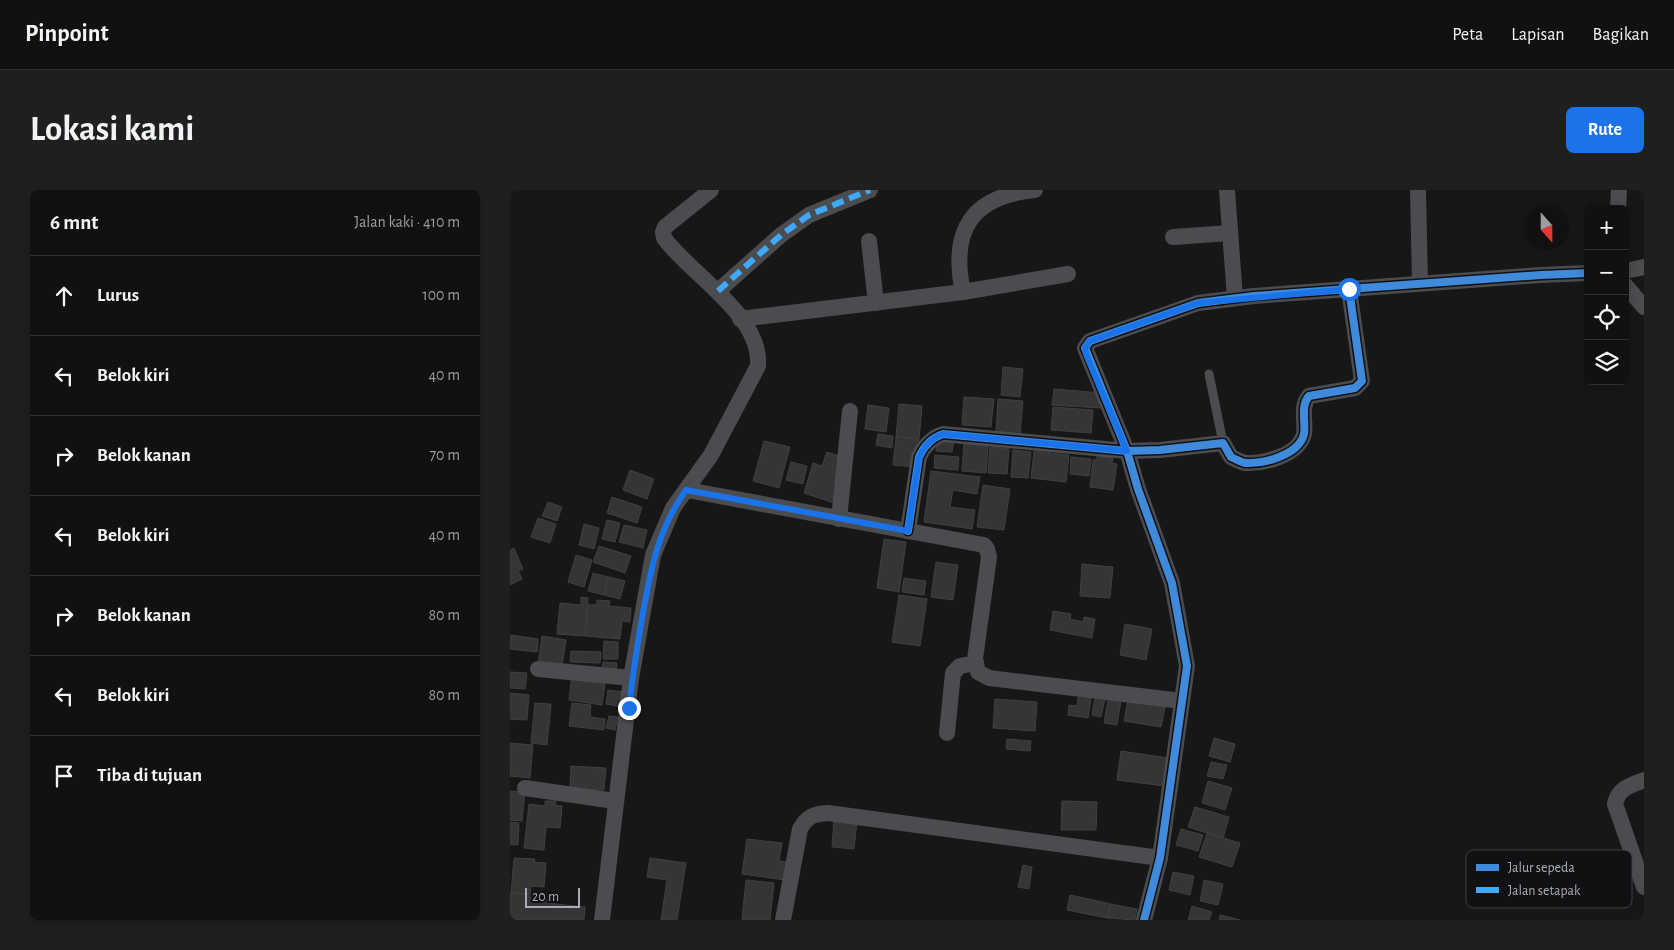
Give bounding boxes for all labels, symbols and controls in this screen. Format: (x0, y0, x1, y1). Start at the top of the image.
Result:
text: Pinpoint (25, 22, 109, 46)
text: Peta (1452, 26, 1483, 44)
text: Lapisan (1511, 26, 1565, 44)
text: Bagikan (1593, 26, 1649, 44)
button: Rute (1566, 107, 1644, 153)
text: Lokasi kami (30, 112, 194, 147)
north arrow (1524, 205, 1569, 250)
map controls (1584, 205, 1629, 385)
button: + (1584, 205, 1629, 250)
text: 6 mnt (50, 212, 98, 233)
text: Jalan kaki · 410 m (354, 214, 460, 230)
button: − (1584, 250, 1629, 295)
route start (1338, 278, 1361, 301)
icon: ahead (50, 282, 78, 310)
text: Lurus (97, 286, 139, 305)
text: 100 m (422, 287, 460, 303)
button: locate (1584, 295, 1629, 340)
button: layers (1584, 340, 1629, 385)
icon: left (50, 362, 78, 390)
text: Belok kiri (97, 366, 169, 385)
text: 40 m (428, 367, 460, 383)
icon: right (50, 442, 78, 470)
text: Belok kanan (97, 446, 191, 465)
text: 70 m (429, 447, 460, 463)
icon: left (50, 522, 78, 550)
text: Belok kiri (97, 526, 169, 545)
text: 40 m (428, 527, 460, 543)
icon: right (50, 602, 78, 630)
text: Belok kanan (97, 606, 191, 625)
text: 80 m (429, 607, 460, 623)
icon: left (50, 682, 78, 710)
text: Belok kiri (97, 686, 169, 705)
text: 80 m (429, 687, 460, 703)
route end (618, 697, 641, 720)
icon: arrive (50, 762, 78, 790)
text: Tiba di tujuan (97, 766, 202, 785)
legend (1466, 850, 1632, 908)
text: Jalur sepeda (1508, 861, 1575, 875)
text: Jalan setapak (1508, 884, 1581, 898)
scale bar (525, 885, 580, 908)
text: 20 m (532, 890, 559, 904)

